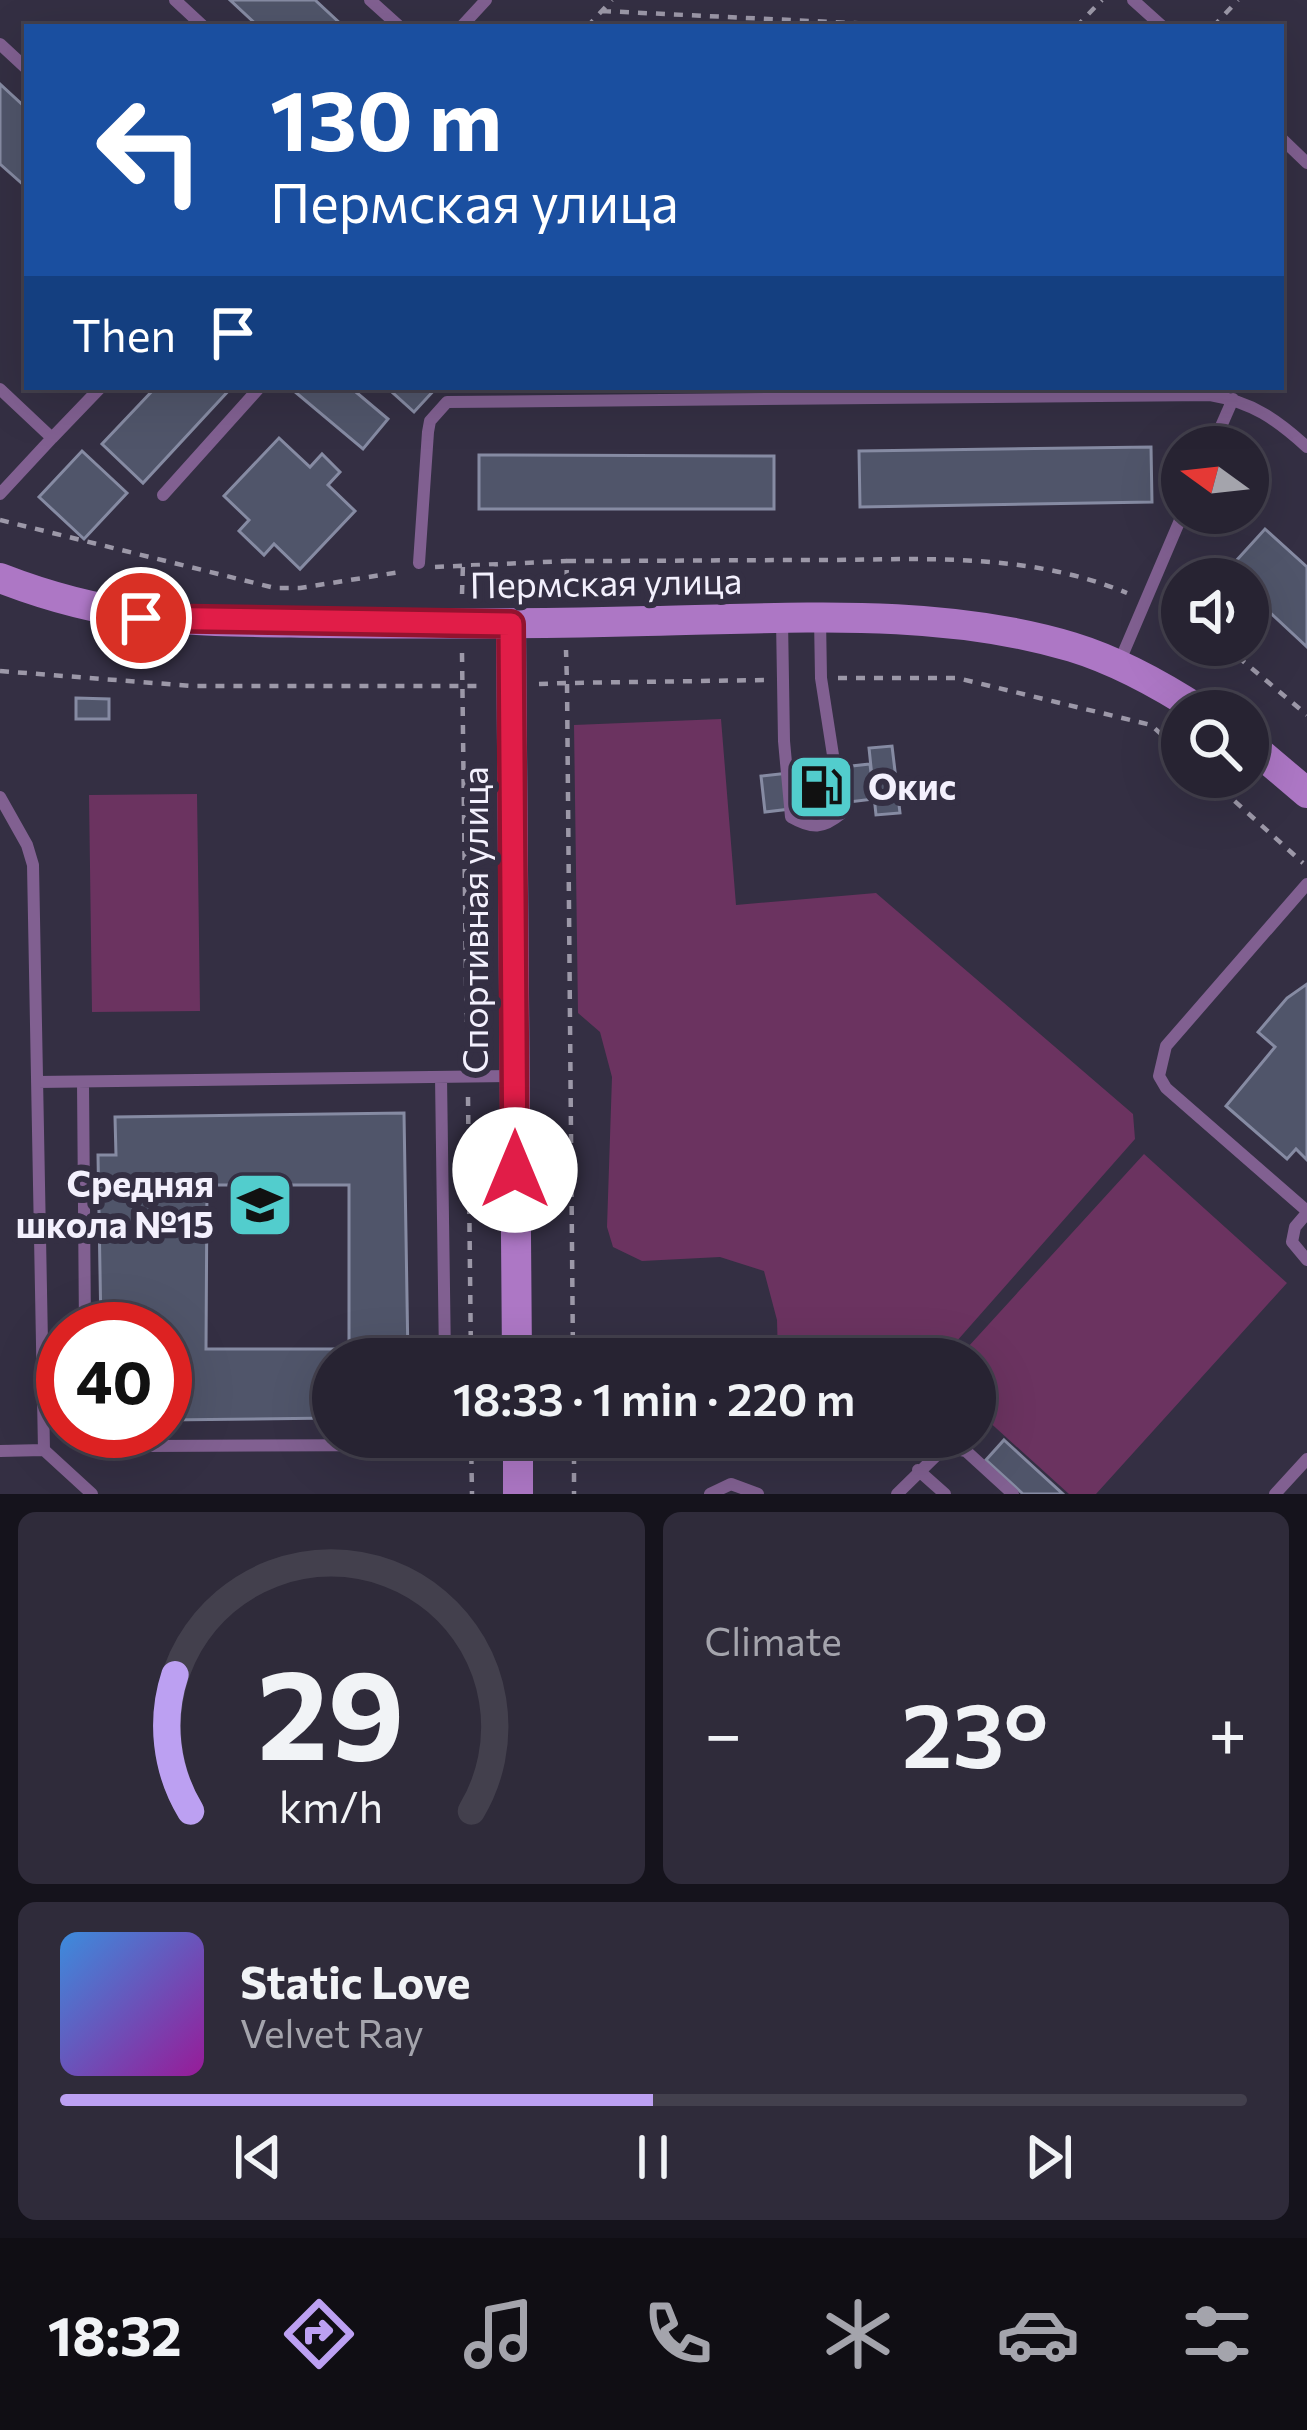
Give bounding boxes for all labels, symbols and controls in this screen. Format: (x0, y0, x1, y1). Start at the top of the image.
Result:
text: 130 m (270, 66, 502, 168)
icon: left (72, 72, 228, 228)
text: Пермская улица (270, 168, 679, 234)
icon: arrive (200, 300, 266, 366)
text: Then (72, 306, 176, 361)
north arrow (1161, 426, 1269, 534)
map controls (1161, 426, 1269, 798)
street label: Пермская улица (469, 557, 743, 605)
button: sound (1161, 558, 1269, 666)
pin (90, 567, 192, 669)
icon: arrive (108, 585, 174, 651)
button: search (1161, 690, 1269, 798)
fuel station icon: Окис (786, 752, 856, 822)
place label: Окис (868, 763, 956, 807)
street label: Спортивная улица (451, 766, 495, 1074)
position arrow (452, 1107, 578, 1233)
place label: Средняя школа №15 (16, 1160, 214, 1245)
school or university icon: Средняя школа №15 (225, 1170, 295, 1240)
speed limit sign: 40 (36, 1302, 192, 1458)
text: 18:33 · 1 min · 220 m (453, 1370, 855, 1425)
text: Climate (705, 1616, 842, 1664)
text: 29 (258, 1633, 405, 1786)
text: 23° (902, 1676, 1049, 1787)
text: − (705, 1691, 742, 1772)
text: + (1208, 1691, 1247, 1772)
text: km/h (279, 1779, 383, 1832)
text: Static Love (240, 1953, 470, 2008)
text: Velvet Ray (240, 2008, 424, 2056)
icon: previous (225, 2124, 291, 2190)
icon: pause (620, 2124, 686, 2190)
icon: next (1016, 2124, 1082, 2190)
icon: directions (277, 2292, 361, 2376)
icon: music (457, 2292, 541, 2376)
icon: phone (636, 2292, 720, 2376)
icon: climate (816, 2292, 900, 2376)
icon: car (996, 2292, 1080, 2376)
icon: filters (1175, 2292, 1259, 2376)
text: 18:32 (48, 2301, 182, 2367)

